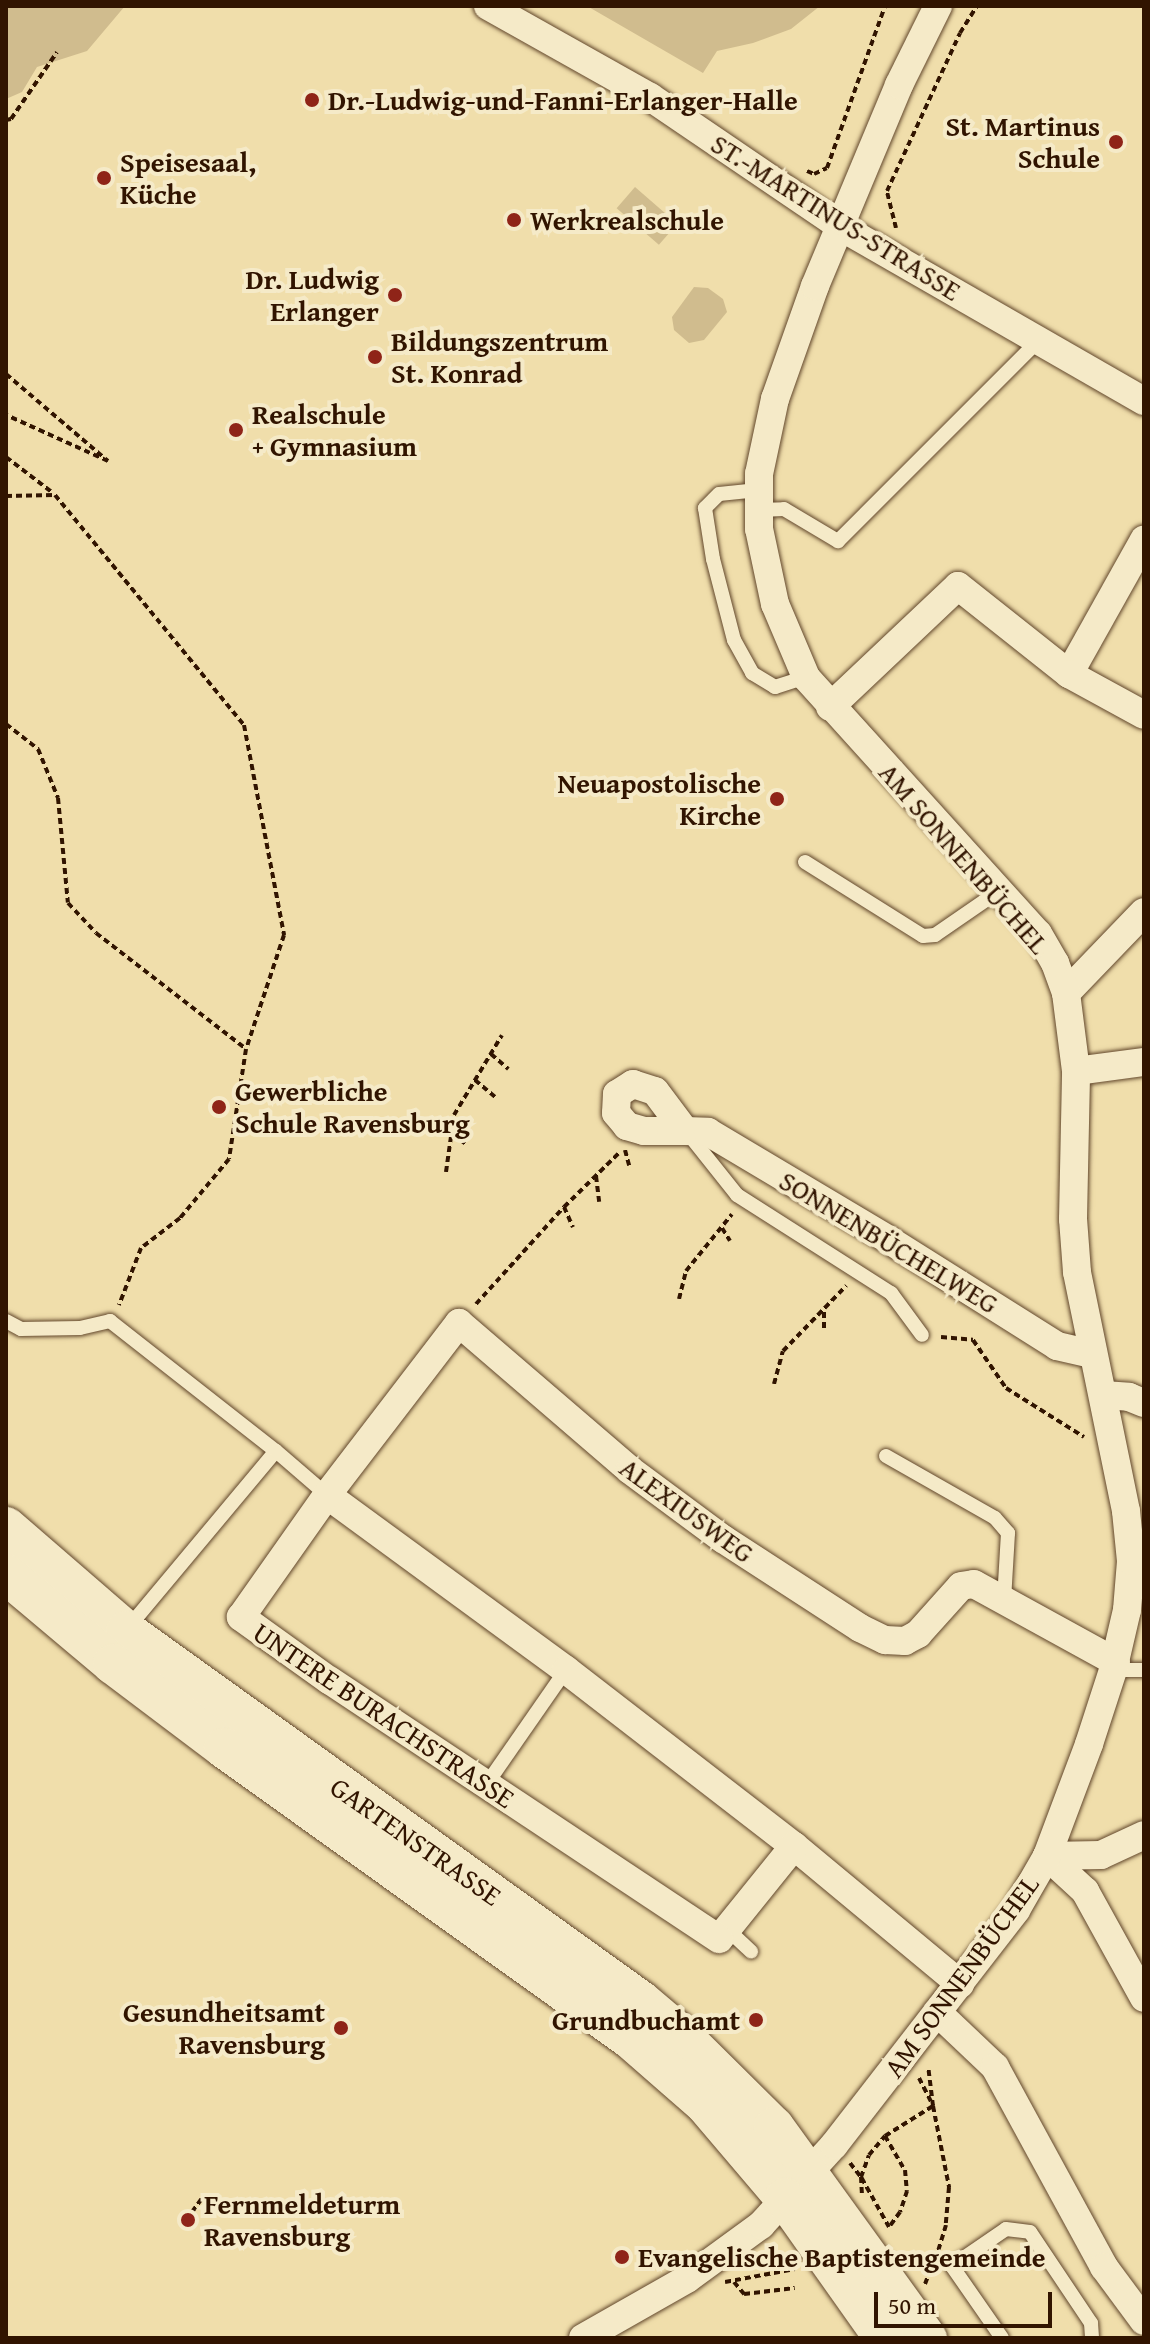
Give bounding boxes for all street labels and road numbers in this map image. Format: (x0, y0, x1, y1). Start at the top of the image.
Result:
street label: ST.-MARTINUS-STRASSE (705, 126, 967, 308)
street label: AM SONNENBÜCHEL (872, 756, 1056, 960)
street label: SONNENBÜCHELWEG (773, 1163, 1005, 1321)
street label: ALEXIUSWEG (613, 1450, 761, 1570)
street label: UNTERE BURACHSTRASSE (247, 1615, 521, 1815)
street label: GARTENSTRASSE (324, 1770, 508, 1912)
street label: AM SONNENBÜCHEL (876, 1868, 1046, 2084)

